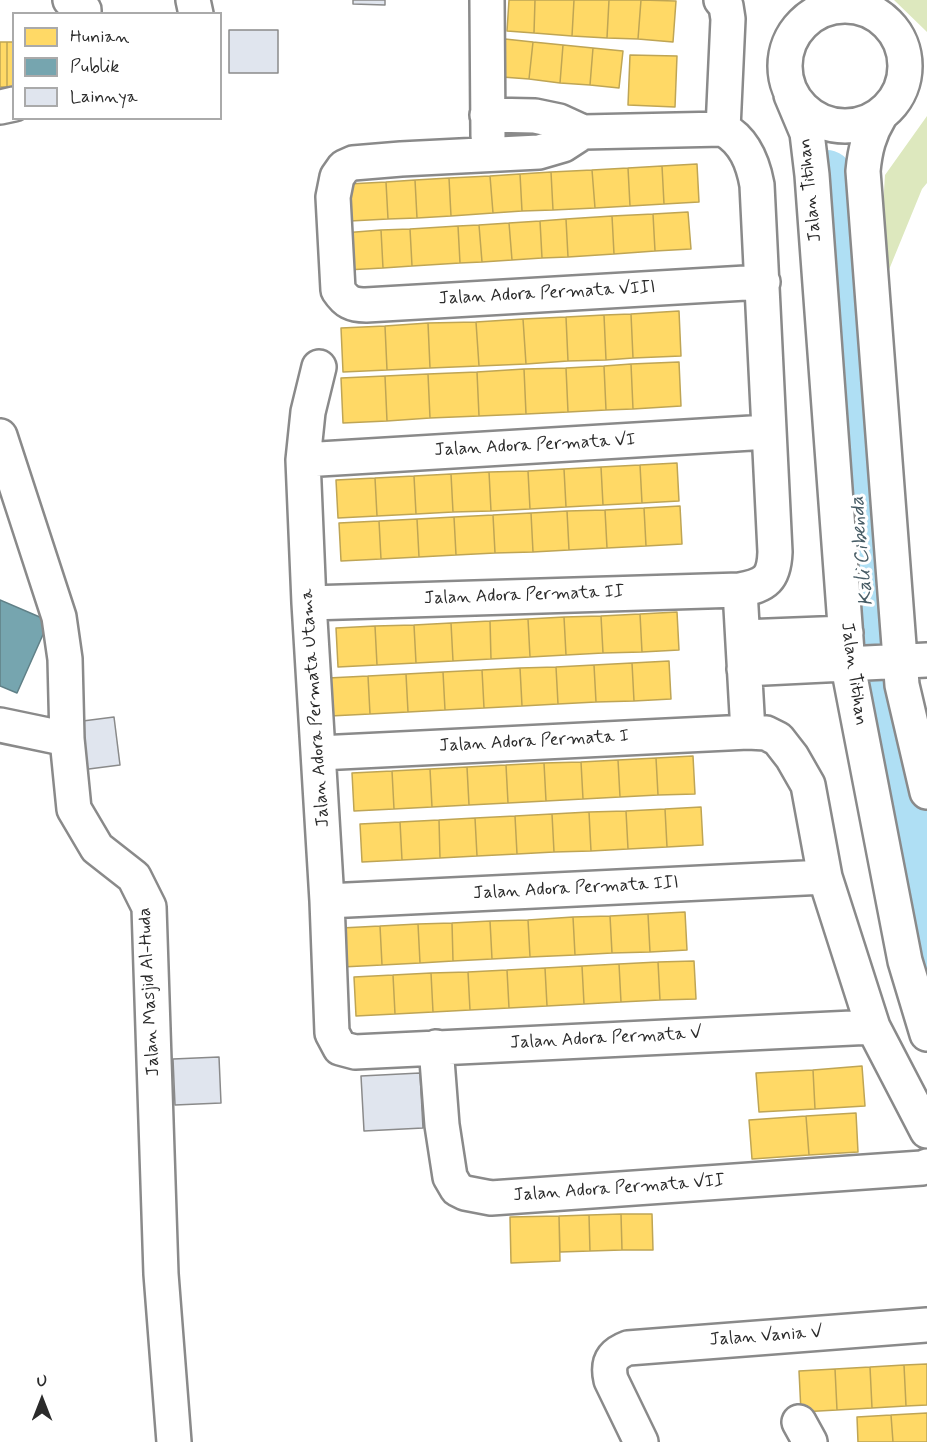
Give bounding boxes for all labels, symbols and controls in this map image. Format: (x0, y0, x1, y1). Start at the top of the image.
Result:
legend (12, 12, 222, 120)
text: Hunian (70, 25, 129, 49)
text: Publik (70, 55, 119, 79)
text: Lainnya (70, 85, 138, 109)
street label: Jalan Titihan (795, 137, 827, 243)
street label: Jalan Adora Permata VIII (438, 278, 656, 310)
street label: Jalan Adora Permata VI (434, 430, 636, 462)
water label: Kali Cibenda (846, 495, 880, 607)
street label: Jalan Adora Permata II (423, 582, 625, 610)
street label: Jalan Adora Permata Utama (297, 588, 335, 828)
street label: Jalan Titihan (835, 621, 871, 727)
street label: Jalan Adora Permata I (438, 726, 630, 758)
street label: Jalan Adora Permata III (473, 873, 679, 905)
street label: Jalan Masjid Al-Huda (135, 907, 165, 1077)
street label: Jalan Adora Permata V (509, 1023, 703, 1055)
street label: Jalan Adora Permata VII (513, 1171, 725, 1207)
street label: Jalan Vania V (709, 1322, 823, 1352)
north arrow (12, 1370, 72, 1430)
text: U (37, 1371, 47, 1392)

